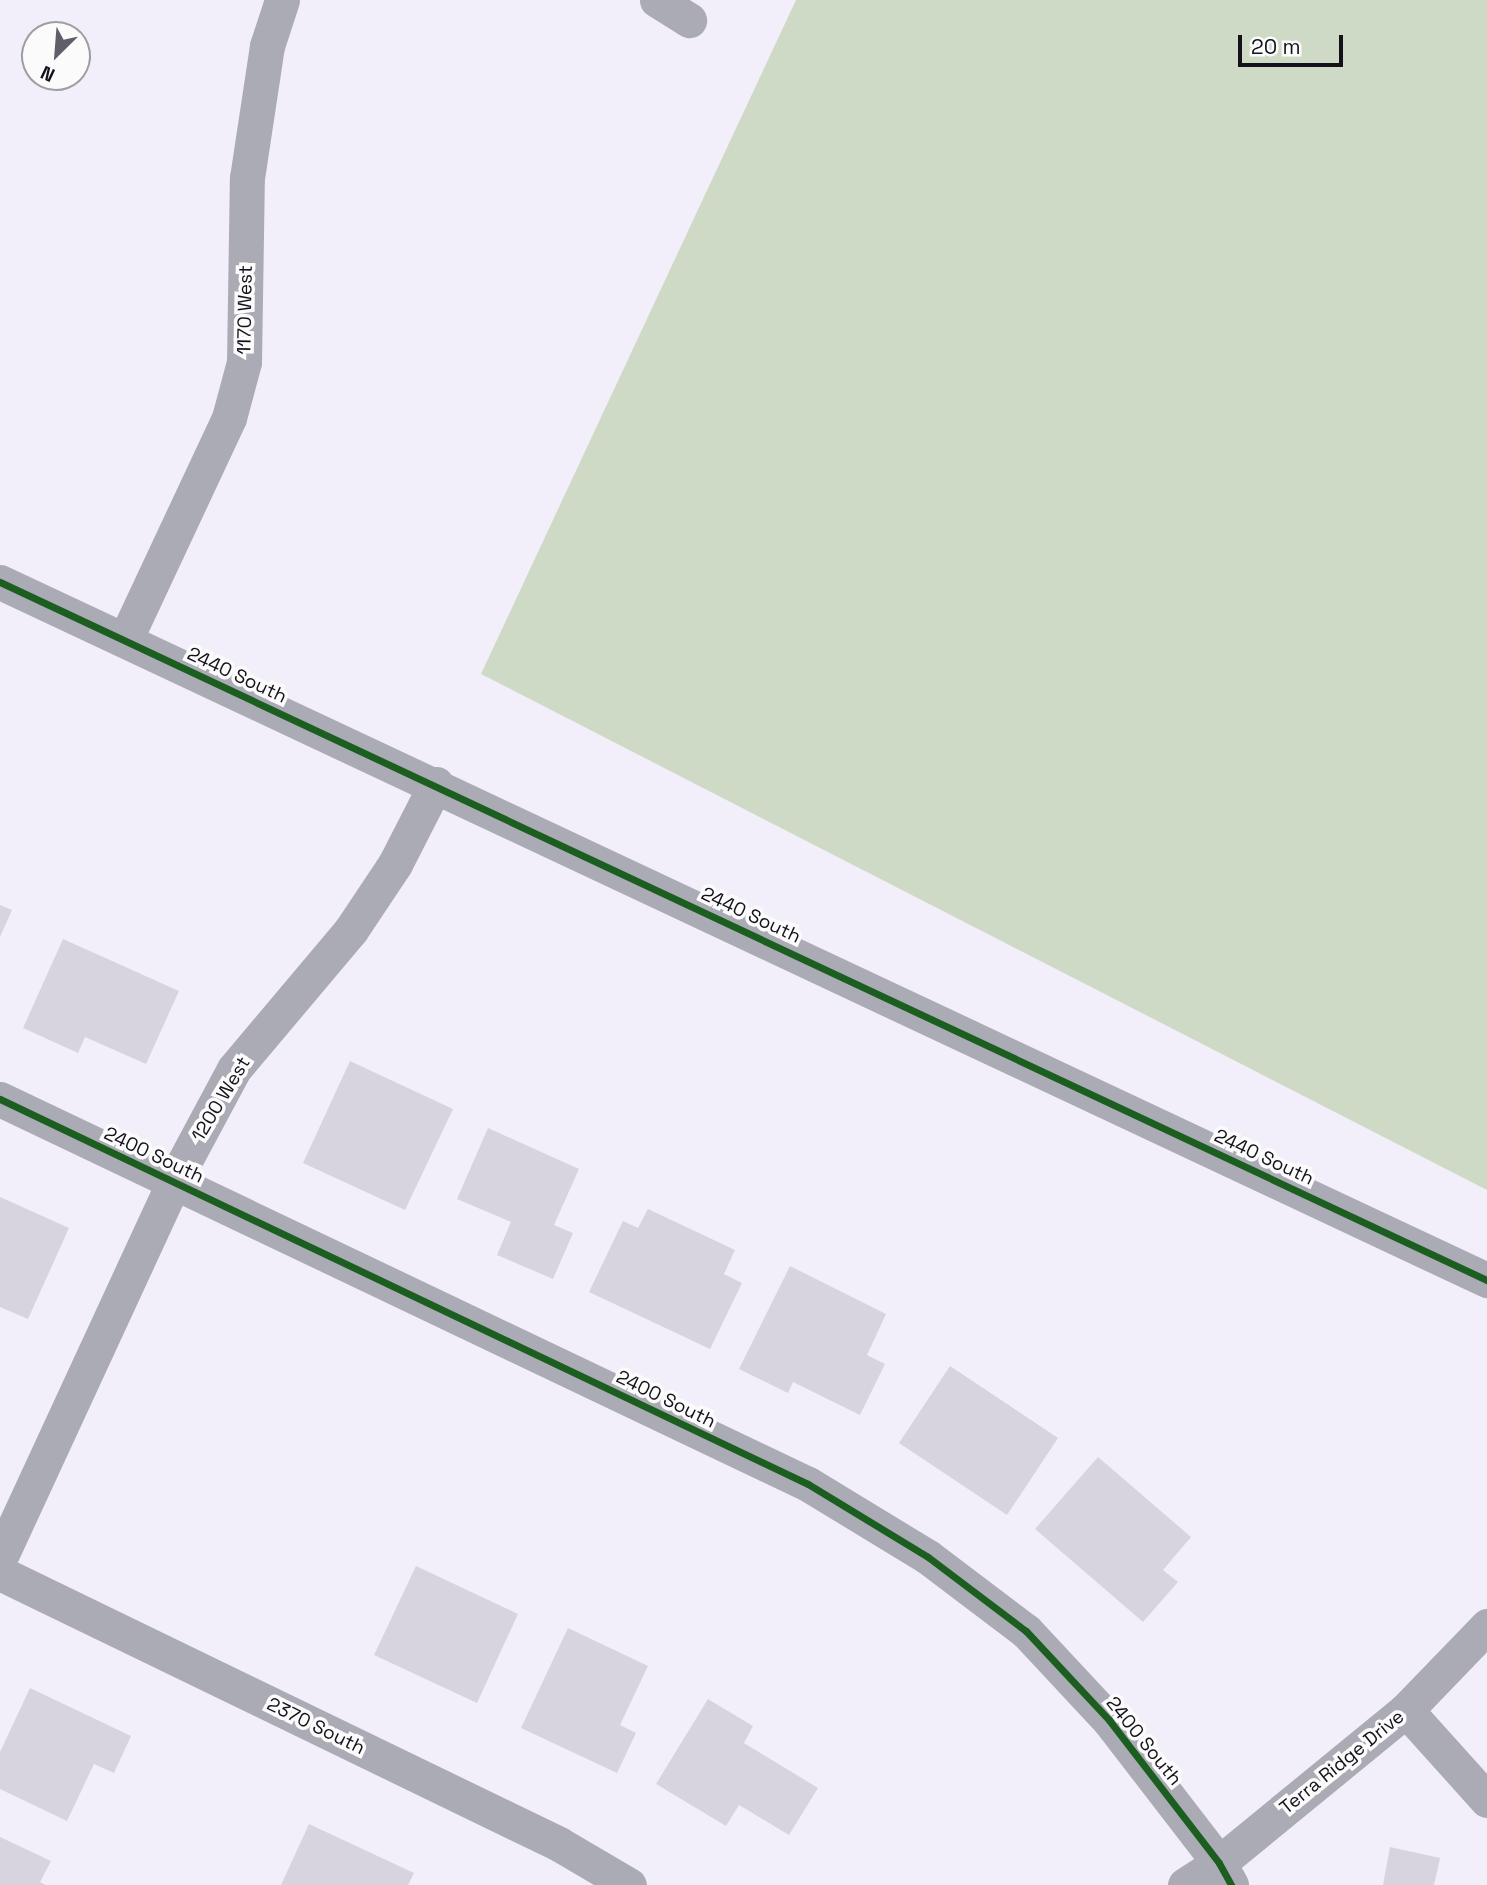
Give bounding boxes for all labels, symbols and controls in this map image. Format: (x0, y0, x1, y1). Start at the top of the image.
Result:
north arrow (21, 21, 91, 91)
scale bar (1242, 21, 1347, 65)
text: 20 m (1251, 33, 1301, 60)
text: N (37, 60, 59, 88)
street label: 1170 West (233, 265, 257, 355)
street label: 2440 South (184, 642, 290, 708)
street label: 2440 South (698, 882, 804, 948)
street label: 1200 West (187, 1053, 255, 1145)
street label: 2400 South (101, 1122, 207, 1188)
street label: 2440 South (1211, 1124, 1317, 1190)
street label: 2400 South (613, 1365, 719, 1433)
street label: 2400 South (1101, 1692, 1187, 1790)
street label: 2370 South (263, 1693, 369, 1759)
street label: Terra Ridge Drive (1275, 1705, 1409, 1819)

